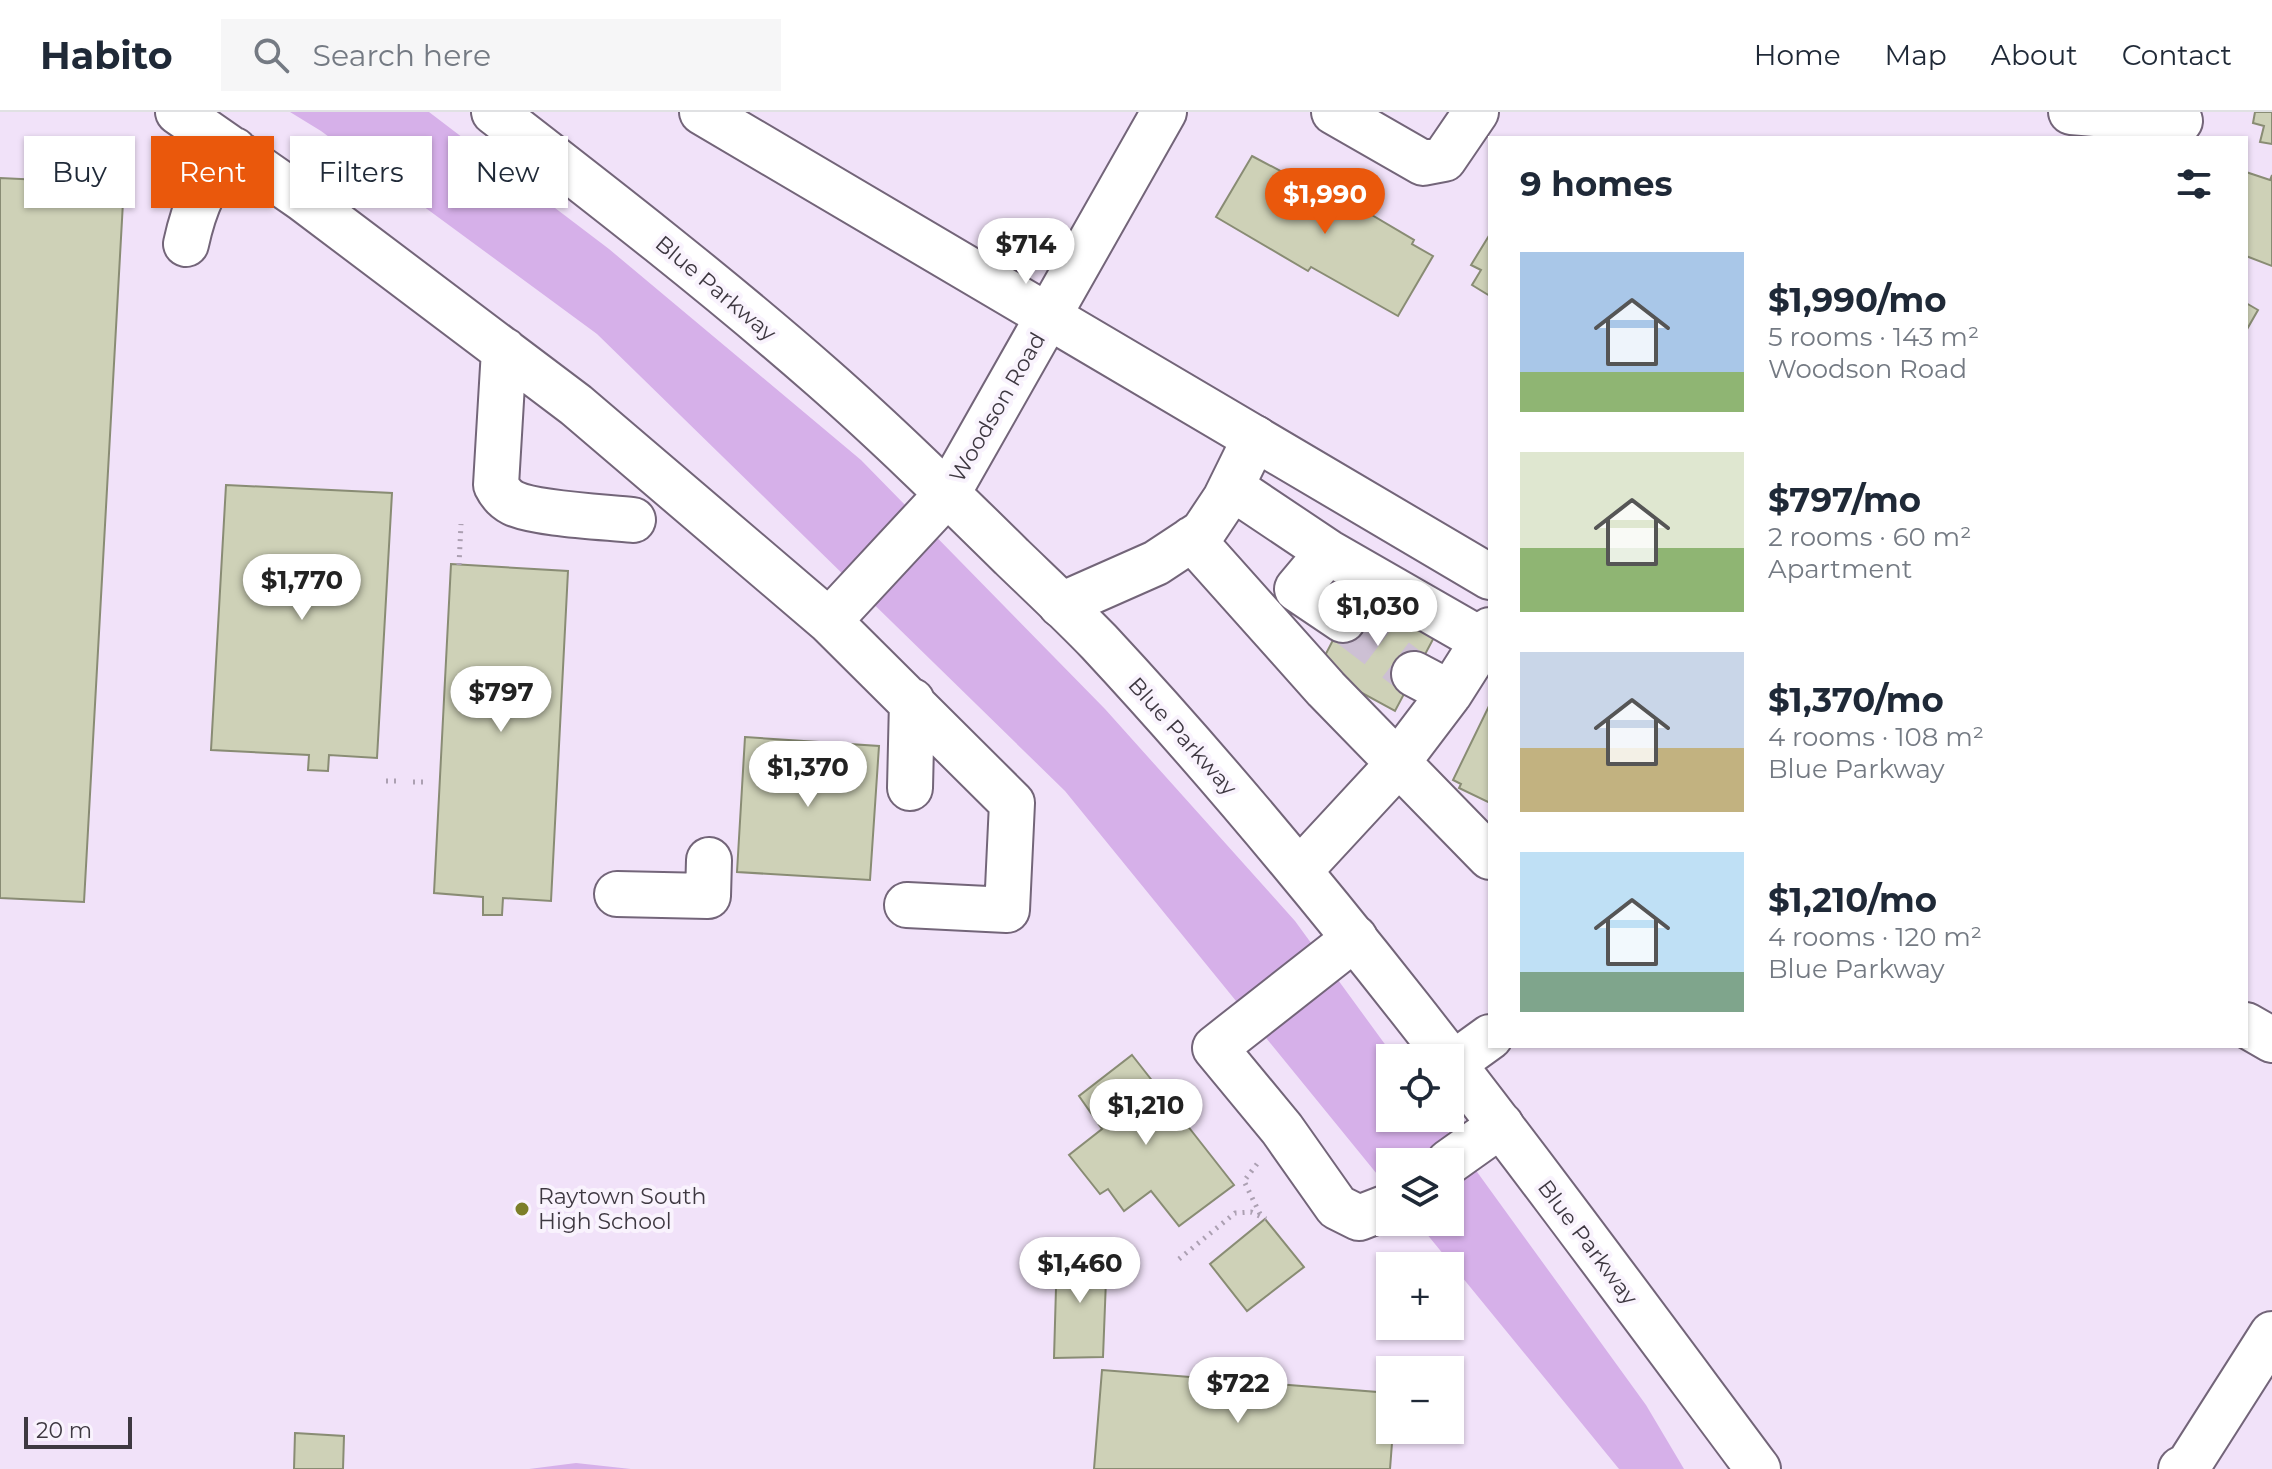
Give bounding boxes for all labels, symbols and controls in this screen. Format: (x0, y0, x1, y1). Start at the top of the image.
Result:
search box (221, 19, 781, 91)
text: Habito (40, 32, 173, 79)
icon: search (249, 33, 293, 77)
text: Search here (313, 37, 491, 74)
text: Home (1754, 38, 1841, 72)
text: Map (1885, 38, 1947, 72)
text: About (1991, 38, 2078, 72)
text: Contact (2122, 38, 2232, 72)
chip: Buy (24, 136, 135, 208)
chip: Rent (151, 136, 274, 208)
chip: Filters (290, 136, 432, 208)
chip: New (448, 136, 568, 208)
icon: filters (2172, 162, 2216, 206)
text: 9 homes (1520, 163, 1673, 205)
pin: $1,990 (1260, 168, 1390, 236)
text: $1,990 (1283, 178, 1367, 210)
pin: $714 (979, 218, 1073, 286)
text: $714 (996, 228, 1056, 260)
street label: Blue Parkway (650, 230, 782, 347)
text: $1,990/mo (1768, 279, 1947, 321)
icon: home (1584, 284, 1680, 380)
text: 5 rooms · 143 m² (1768, 321, 1979, 353)
street label: Woodson Road (944, 328, 1051, 487)
text: Woodson Road (1768, 353, 1967, 385)
text: $797/mo (1768, 479, 1921, 521)
icon: home (1584, 484, 1680, 580)
text: 2 rooms · 60 m² (1768, 521, 1971, 553)
text: Apartment (1768, 553, 1912, 585)
pin: $1,770 (237, 554, 367, 622)
text: $1,770 (261, 564, 343, 596)
pin: $1,030 (1313, 580, 1443, 648)
text: $1,030 (1336, 590, 1420, 622)
pin: $797 (454, 666, 548, 734)
street label: Blue Parkway (1123, 672, 1243, 801)
text: $797 (468, 676, 534, 708)
text: $1,370/mo (1768, 679, 1944, 721)
icon: home (1584, 684, 1680, 780)
text: 4 rooms · 108 m² (1768, 721, 1984, 753)
pin: $1,370 (743, 741, 873, 809)
text: $1,370 (767, 751, 849, 783)
text: Blue Parkway (1768, 753, 1945, 785)
text: $1,210/mo (1768, 879, 1937, 921)
icon: home (1584, 884, 1680, 980)
text: 4 rooms · 120 m² (1768, 921, 1982, 953)
text: Blue Parkway (1768, 953, 1945, 985)
map controls (1376, 1044, 1464, 1444)
button: locate (1376, 1044, 1464, 1132)
pin: $1,210 (1081, 1079, 1211, 1147)
text: $1,210 (1108, 1089, 1184, 1121)
button: layers (1376, 1148, 1464, 1236)
street label: Blue Parkway (1532, 1175, 1643, 1310)
place label: Raytown South High School (538, 1183, 706, 1235)
marker: Raytown South High School (513, 1200, 531, 1218)
pin: $1,460 (1015, 1237, 1145, 1305)
text: $1,460 (1037, 1247, 1123, 1279)
button: + (1376, 1252, 1464, 1340)
button: − (1376, 1356, 1464, 1444)
pin: $722 (1191, 1357, 1285, 1425)
text: $722 (1206, 1367, 1270, 1399)
scale bar (24, 1413, 132, 1449)
text: 20 m (36, 1417, 92, 1444)

